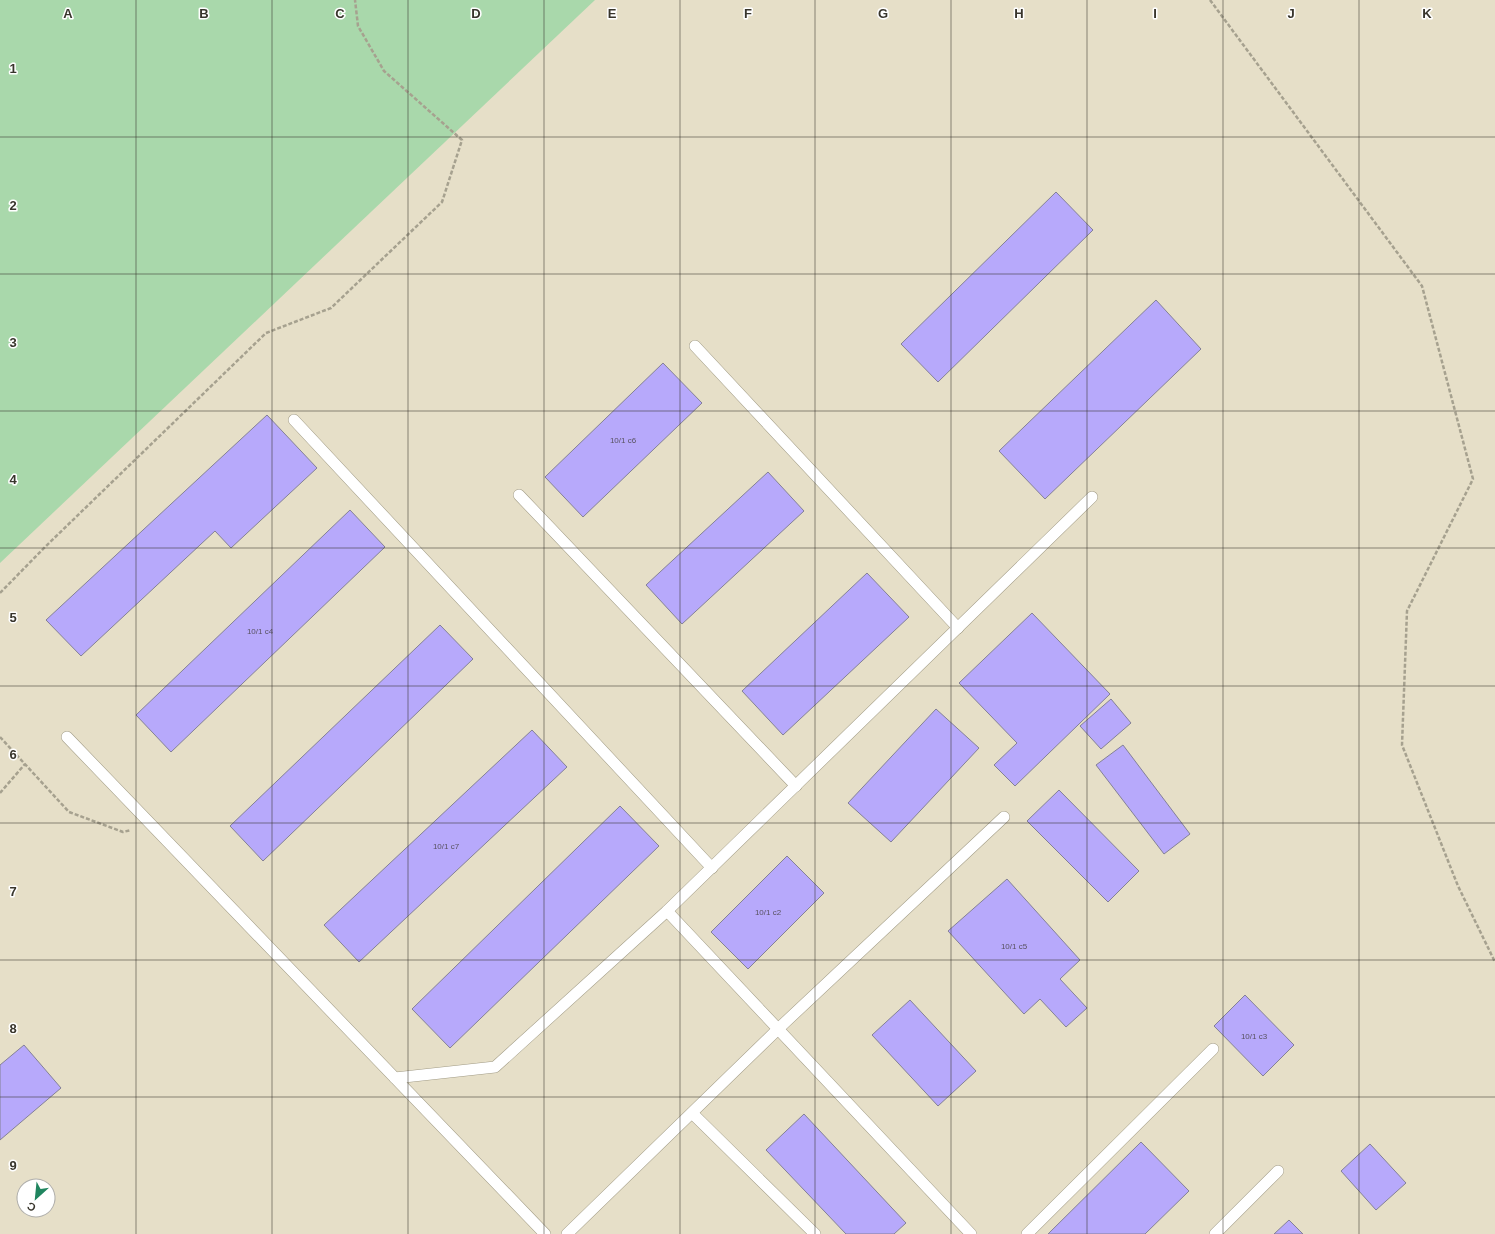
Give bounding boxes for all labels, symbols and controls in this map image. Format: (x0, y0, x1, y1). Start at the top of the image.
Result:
text: A (63, 6, 73, 21)
text: B (199, 6, 209, 21)
text: C (335, 6, 345, 21)
text: D (471, 6, 481, 21)
text: E (608, 6, 617, 21)
text: F (744, 6, 752, 21)
text: G (878, 6, 888, 21)
text: H (1014, 6, 1024, 21)
text: I (1153, 6, 1157, 21)
text: J (1287, 6, 1295, 21)
text: K (1422, 6, 1432, 21)
text: 1 (9, 61, 17, 76)
text: 2 (9, 198, 17, 213)
text: 3 (9, 335, 17, 350)
house number: 10/1 с6 (610, 436, 637, 445)
text: 4 (9, 472, 17, 487)
text: 5 (9, 610, 17, 625)
house number: 10/1 с4 (247, 627, 274, 636)
text: 6 (9, 747, 17, 762)
house number: 10/1 с7 (433, 842, 460, 851)
text: 7 (9, 884, 17, 899)
house number: 10/1 с2 (755, 908, 782, 917)
house number: 10/1 с5 (1001, 942, 1028, 951)
text: 8 (9, 1021, 17, 1036)
house number: 10/1 с3 (1241, 1032, 1268, 1041)
text: 9 (9, 1158, 17, 1173)
north arrow (16, 1178, 56, 1218)
text: С (25, 1200, 38, 1214)

